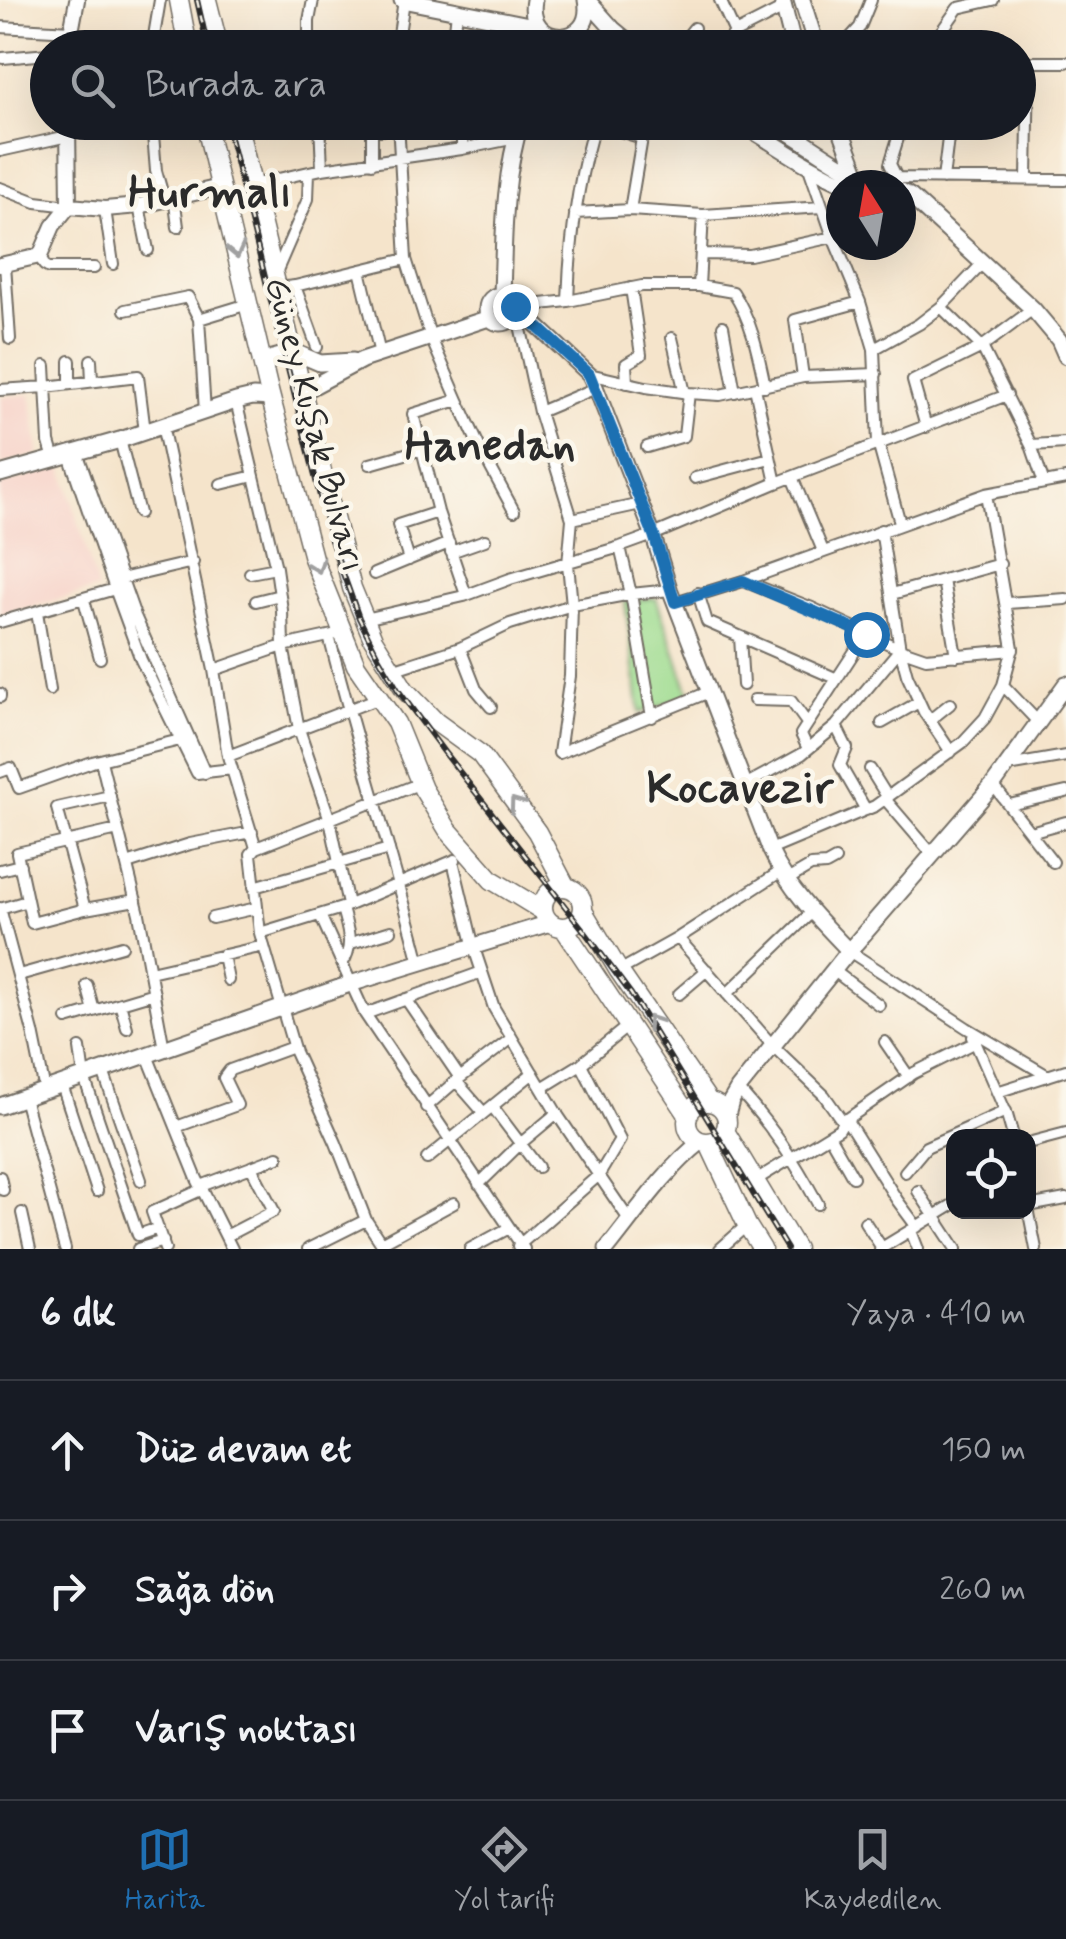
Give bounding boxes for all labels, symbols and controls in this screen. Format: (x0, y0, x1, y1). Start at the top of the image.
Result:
search box (30, 30, 1036, 140)
icon: search (65, 58, 120, 113)
text: Burada ara (145, 61, 327, 110)
district label: Hurmalı (128, 164, 292, 223)
north arrow (826, 170, 916, 260)
one-way arrow (224, 242, 245, 259)
street label: Güney Kuşak Bulvarı (253, 272, 376, 577)
route end (493, 284, 539, 330)
district label: Hanedan (404, 417, 576, 476)
one-way arrow (305, 556, 325, 574)
route start (844, 612, 890, 658)
district label: Kocavezir (647, 760, 835, 819)
one-way arrow (511, 797, 528, 815)
one-way arrow (647, 1015, 666, 1033)
map controls (946, 1129, 1036, 1219)
button: locate (946, 1129, 1036, 1219)
text: 6 dk (40, 1287, 116, 1342)
text: Yaya · 410 m (847, 1293, 1026, 1335)
icon: ahead (40, 1423, 95, 1478)
text: Düz devam et (135, 1426, 352, 1475)
text: 150 m (941, 1429, 1026, 1471)
icon: right (40, 1563, 95, 1618)
text: Sağa dön (135, 1566, 275, 1615)
text: 260 m (939, 1569, 1026, 1611)
icon: arrive (40, 1703, 95, 1758)
text: Varış noktası (135, 1706, 358, 1755)
tab: Harita (125, 1822, 205, 1919)
tab: Yol tarifi (454, 1822, 555, 1919)
tab: Kaydedilen (804, 1822, 941, 1919)

